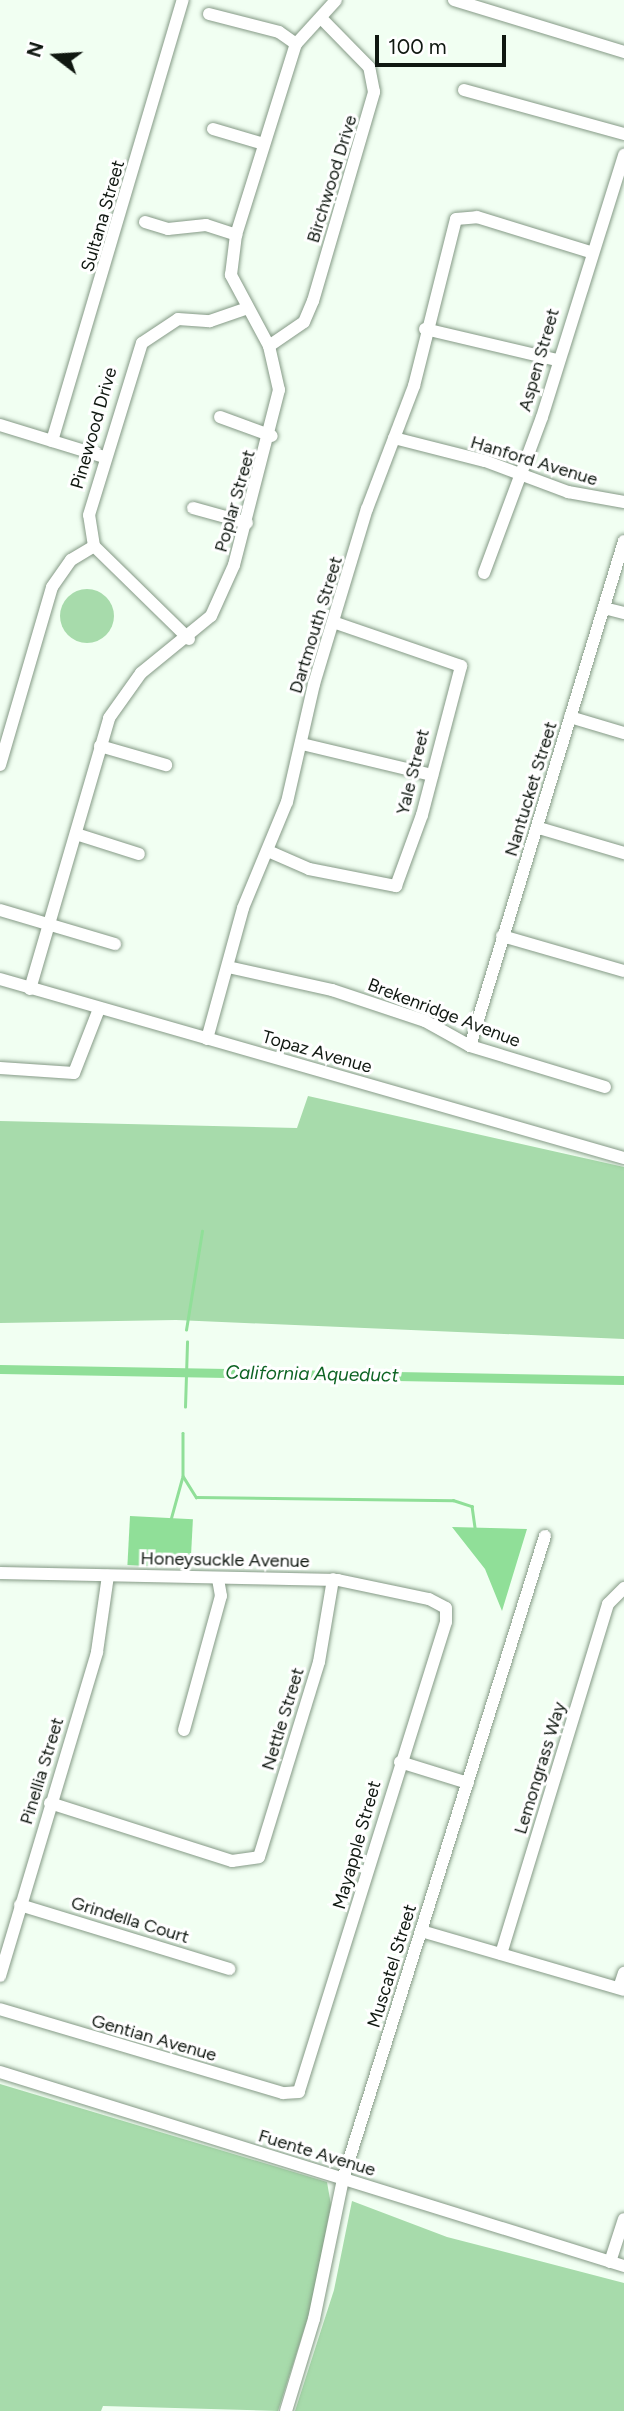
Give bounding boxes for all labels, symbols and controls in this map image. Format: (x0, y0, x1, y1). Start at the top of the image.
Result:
north arrow (21, 21, 91, 91)
scale bar (379, 21, 510, 65)
text: 100 m (388, 34, 447, 59)
text: N (22, 39, 49, 60)
street label: Birchwood Drive (302, 113, 362, 245)
street label: Sultana Street (77, 158, 129, 274)
street label: Aspen Street (514, 306, 564, 414)
street label: Pinewood Drive (66, 365, 122, 491)
street label: Hanford Avenue (468, 431, 600, 491)
street label: Poplar Street (210, 447, 260, 555)
street label: Dartmouth Street (285, 554, 347, 696)
street label: Nantucket Street (500, 719, 562, 859)
street label: Yale Street (392, 727, 434, 817)
street label: Brekenridge Avenue (365, 974, 523, 1052)
street label: Topaz Avenue (260, 1026, 374, 1078)
water label: California Aqueduct (225, 1361, 399, 1387)
street label: Honeysuckle Avenue (140, 1548, 310, 1572)
street label: Nettle Street (257, 1665, 309, 1773)
street label: Lemongrass Way (510, 1699, 570, 1837)
street label: Pinellia Street (16, 1715, 68, 1827)
street label: Mayapple Street (328, 1778, 386, 1912)
street label: Grindella Court (68, 1892, 192, 1948)
street label: Muscatel Street (363, 1902, 421, 2030)
street label: Gentian Avenue (89, 2010, 219, 2066)
street label: Fuente Avenue (256, 2125, 378, 2181)

